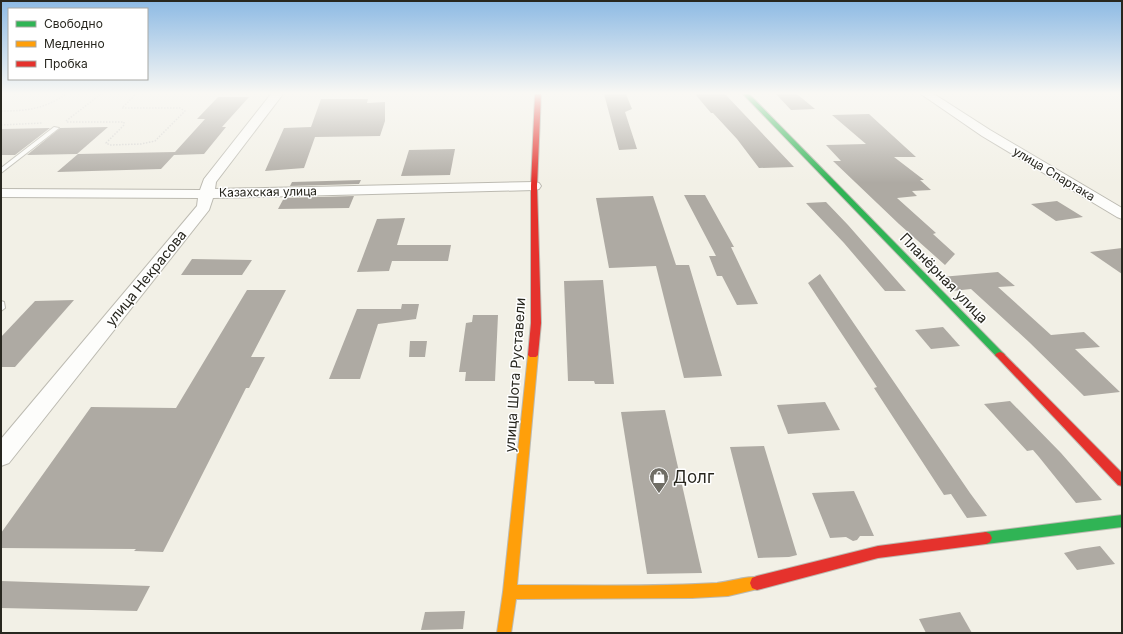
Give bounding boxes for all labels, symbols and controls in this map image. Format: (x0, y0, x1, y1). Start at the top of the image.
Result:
legend (8, 8, 148, 80)
text: Свободно (44, 16, 103, 31)
text: Медленно (44, 36, 105, 51)
text: Пробка (44, 56, 88, 71)
street label: улица Спартака (1011, 143, 1098, 204)
street label: Казахская улица (219, 183, 317, 200)
street label: улица Некрасова (102, 226, 190, 329)
street label: Планёрная улица (897, 229, 992, 326)
street label: улица Шота Руставели (501, 297, 528, 453)
shop icon: Долг (648, 466, 670, 494)
place label: Долг (673, 467, 715, 487)

